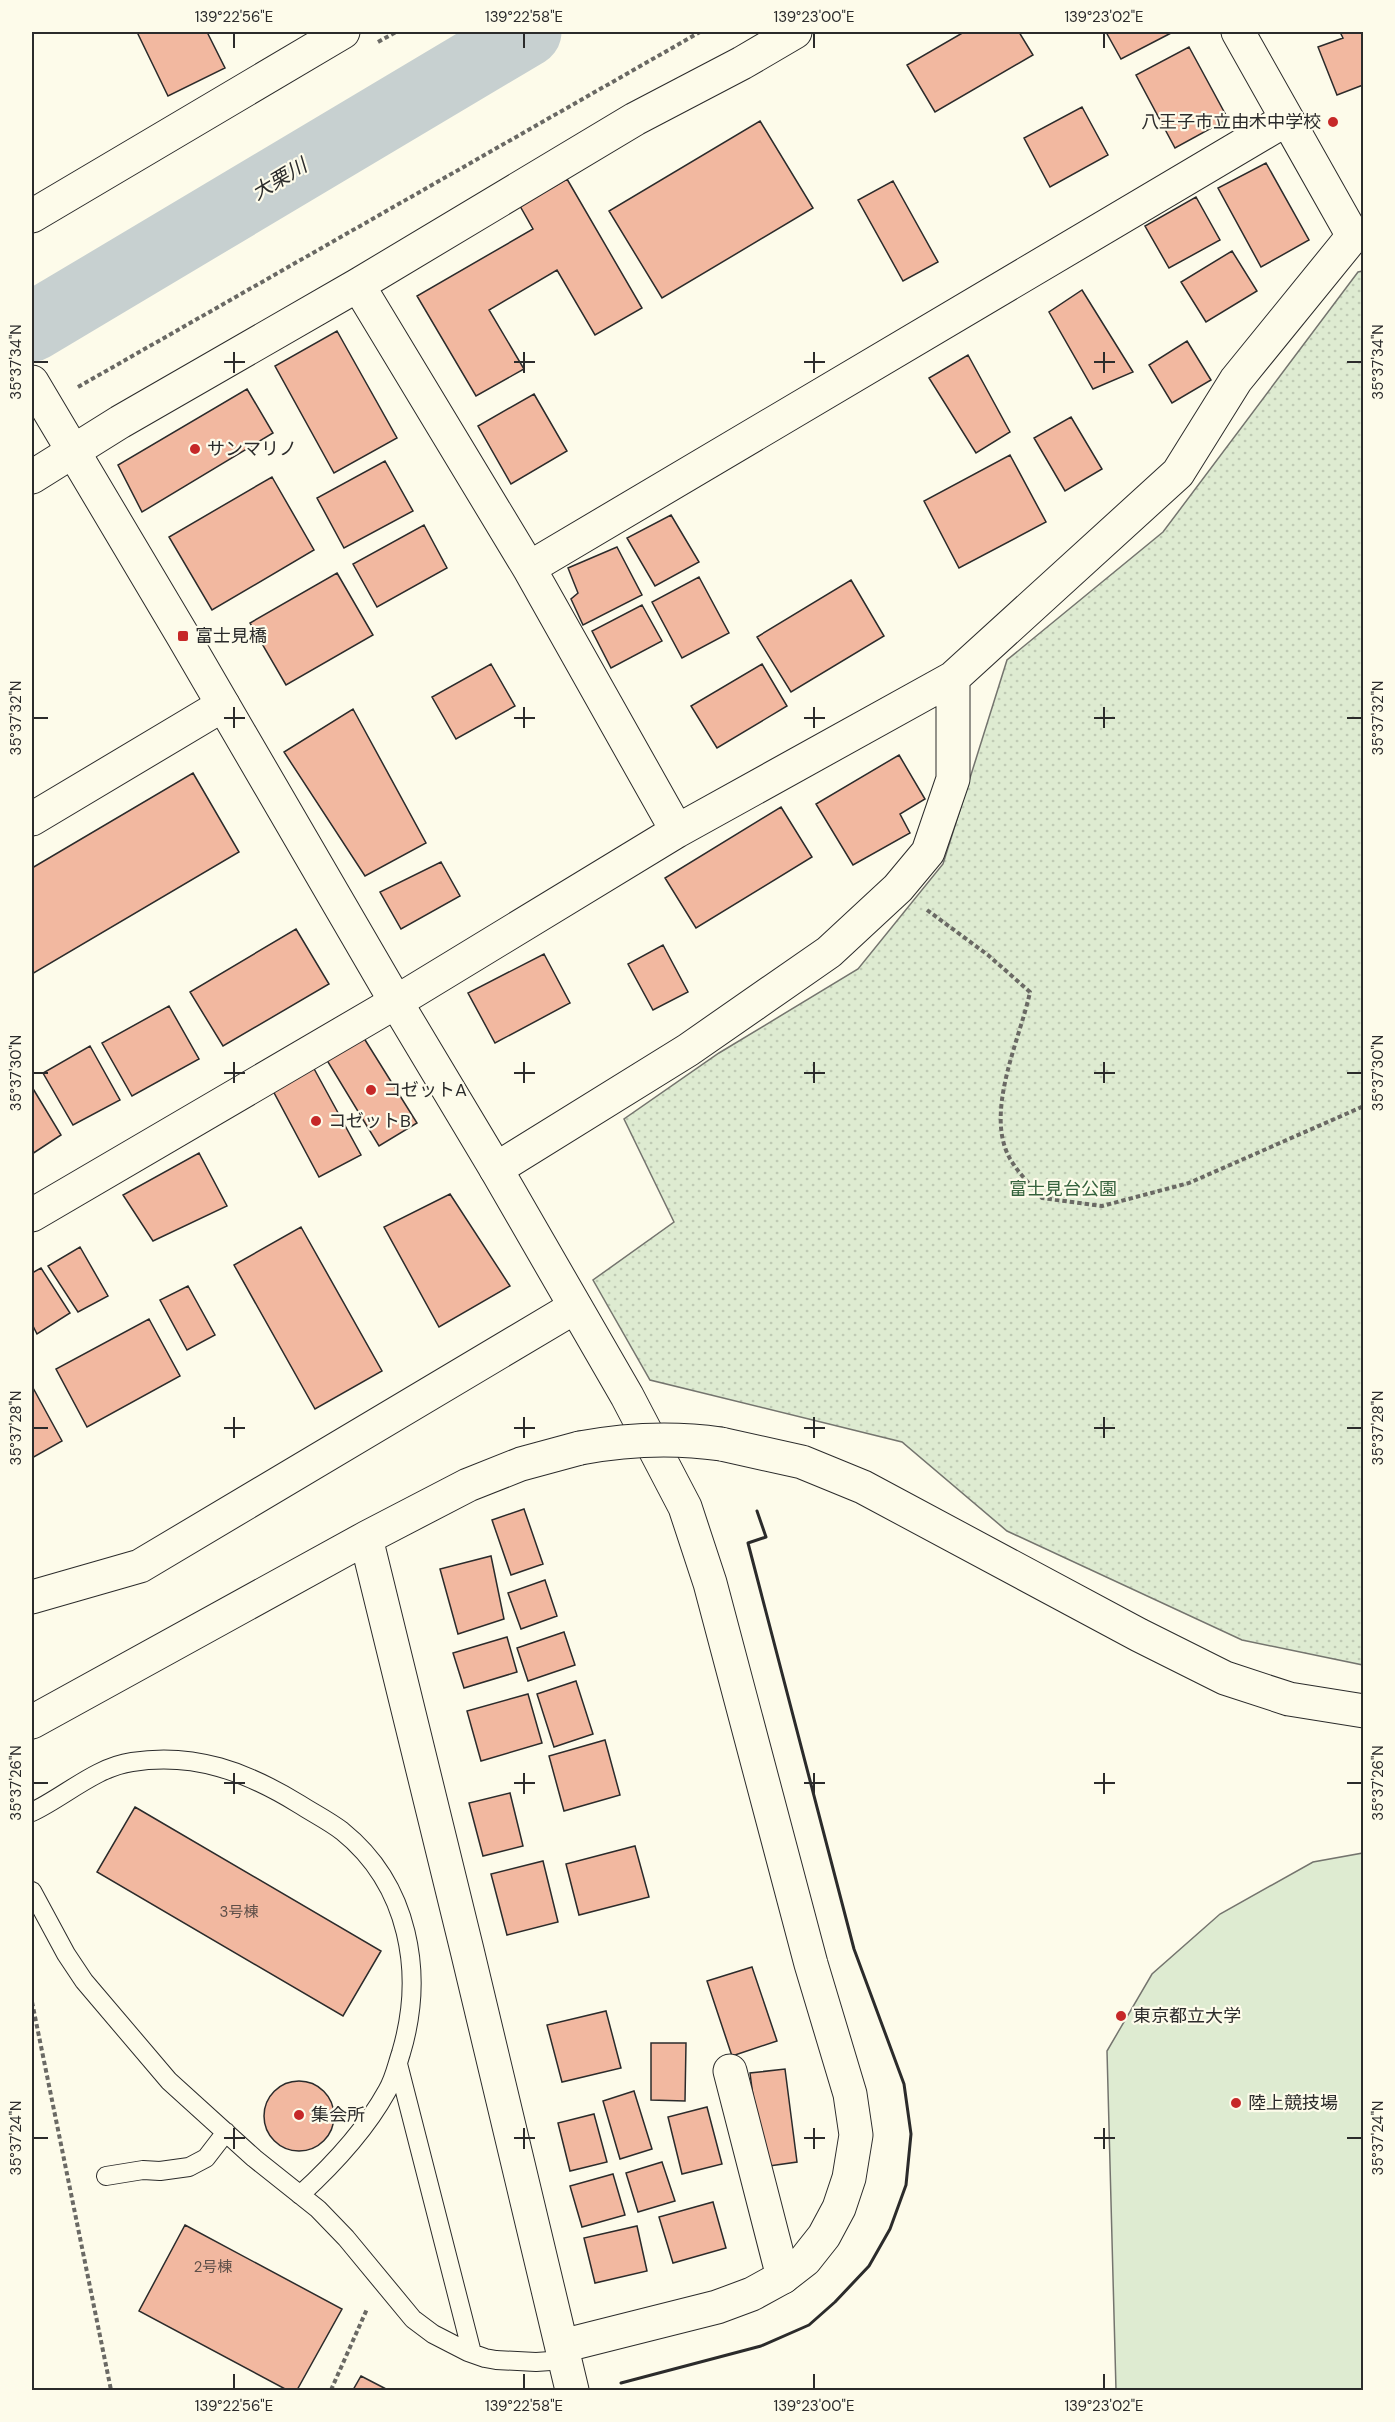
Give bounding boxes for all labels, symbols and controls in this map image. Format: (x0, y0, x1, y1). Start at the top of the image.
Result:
text: 139°22'56"E (195, 7, 273, 27)
text: 139°22'58"E (485, 7, 563, 27)
text: 139°23'00"E (774, 7, 854, 27)
text: 139°23'02"E (1064, 7, 1144, 27)
place label: 八王子市立由木中学校 (1141, 110, 1321, 134)
marker: 八王子市立由木中学校 (1326, 115, 1340, 129)
water label: 大栗川 (247, 151, 313, 206)
text: 35°37'34"N (6, 324, 26, 400)
text: 35°37'34"N (1368, 324, 1388, 400)
place label: サンマリノ (207, 437, 297, 461)
marker: サンマリノ (188, 442, 202, 456)
place label: 富士見橋 (195, 624, 267, 648)
marker: 富士見橋 (176, 629, 190, 643)
text: 35°37'32"N (6, 681, 26, 755)
text: 35°37'32"N (1368, 681, 1388, 755)
text: 35°37'30"N (6, 1035, 26, 1111)
text: 35°37'30"N (1368, 1035, 1388, 1111)
place label: コゼットA (383, 1078, 467, 1102)
marker: コゼットA (364, 1083, 378, 1097)
place label: コゼットB (328, 1109, 411, 1133)
marker: コゼットB (309, 1114, 323, 1128)
park label: 富士見台公園 (1009, 1177, 1117, 1201)
text: 35°37'28"N (6, 1391, 26, 1465)
text: 35°37'28"N (1368, 1391, 1388, 1465)
text: 35°37'26"N (6, 1745, 26, 1821)
text: 35°37'26"N (1368, 1745, 1388, 1821)
house number: 3号棟 (220, 1902, 258, 1922)
place label: 東京都立大学 (1133, 2004, 1241, 2028)
marker: 東京都立大学 (1114, 2009, 1128, 2023)
place label: 陸上競技場 (1248, 2091, 1338, 2115)
marker: 陸上競技場 (1229, 2096, 1243, 2110)
text: 35°37'24"N (6, 2101, 26, 2175)
text: 35°37'24"N (1368, 2101, 1388, 2175)
place label: 集会所 (311, 2103, 365, 2127)
marker: 集会所 (292, 2108, 306, 2122)
house number: 2号棟 (194, 2257, 232, 2277)
text: 139°22'56"E (195, 2396, 273, 2416)
text: 139°22'58"E (485, 2396, 563, 2416)
text: 139°23'00"E (774, 2396, 854, 2416)
text: 139°23'02"E (1064, 2396, 1144, 2416)

